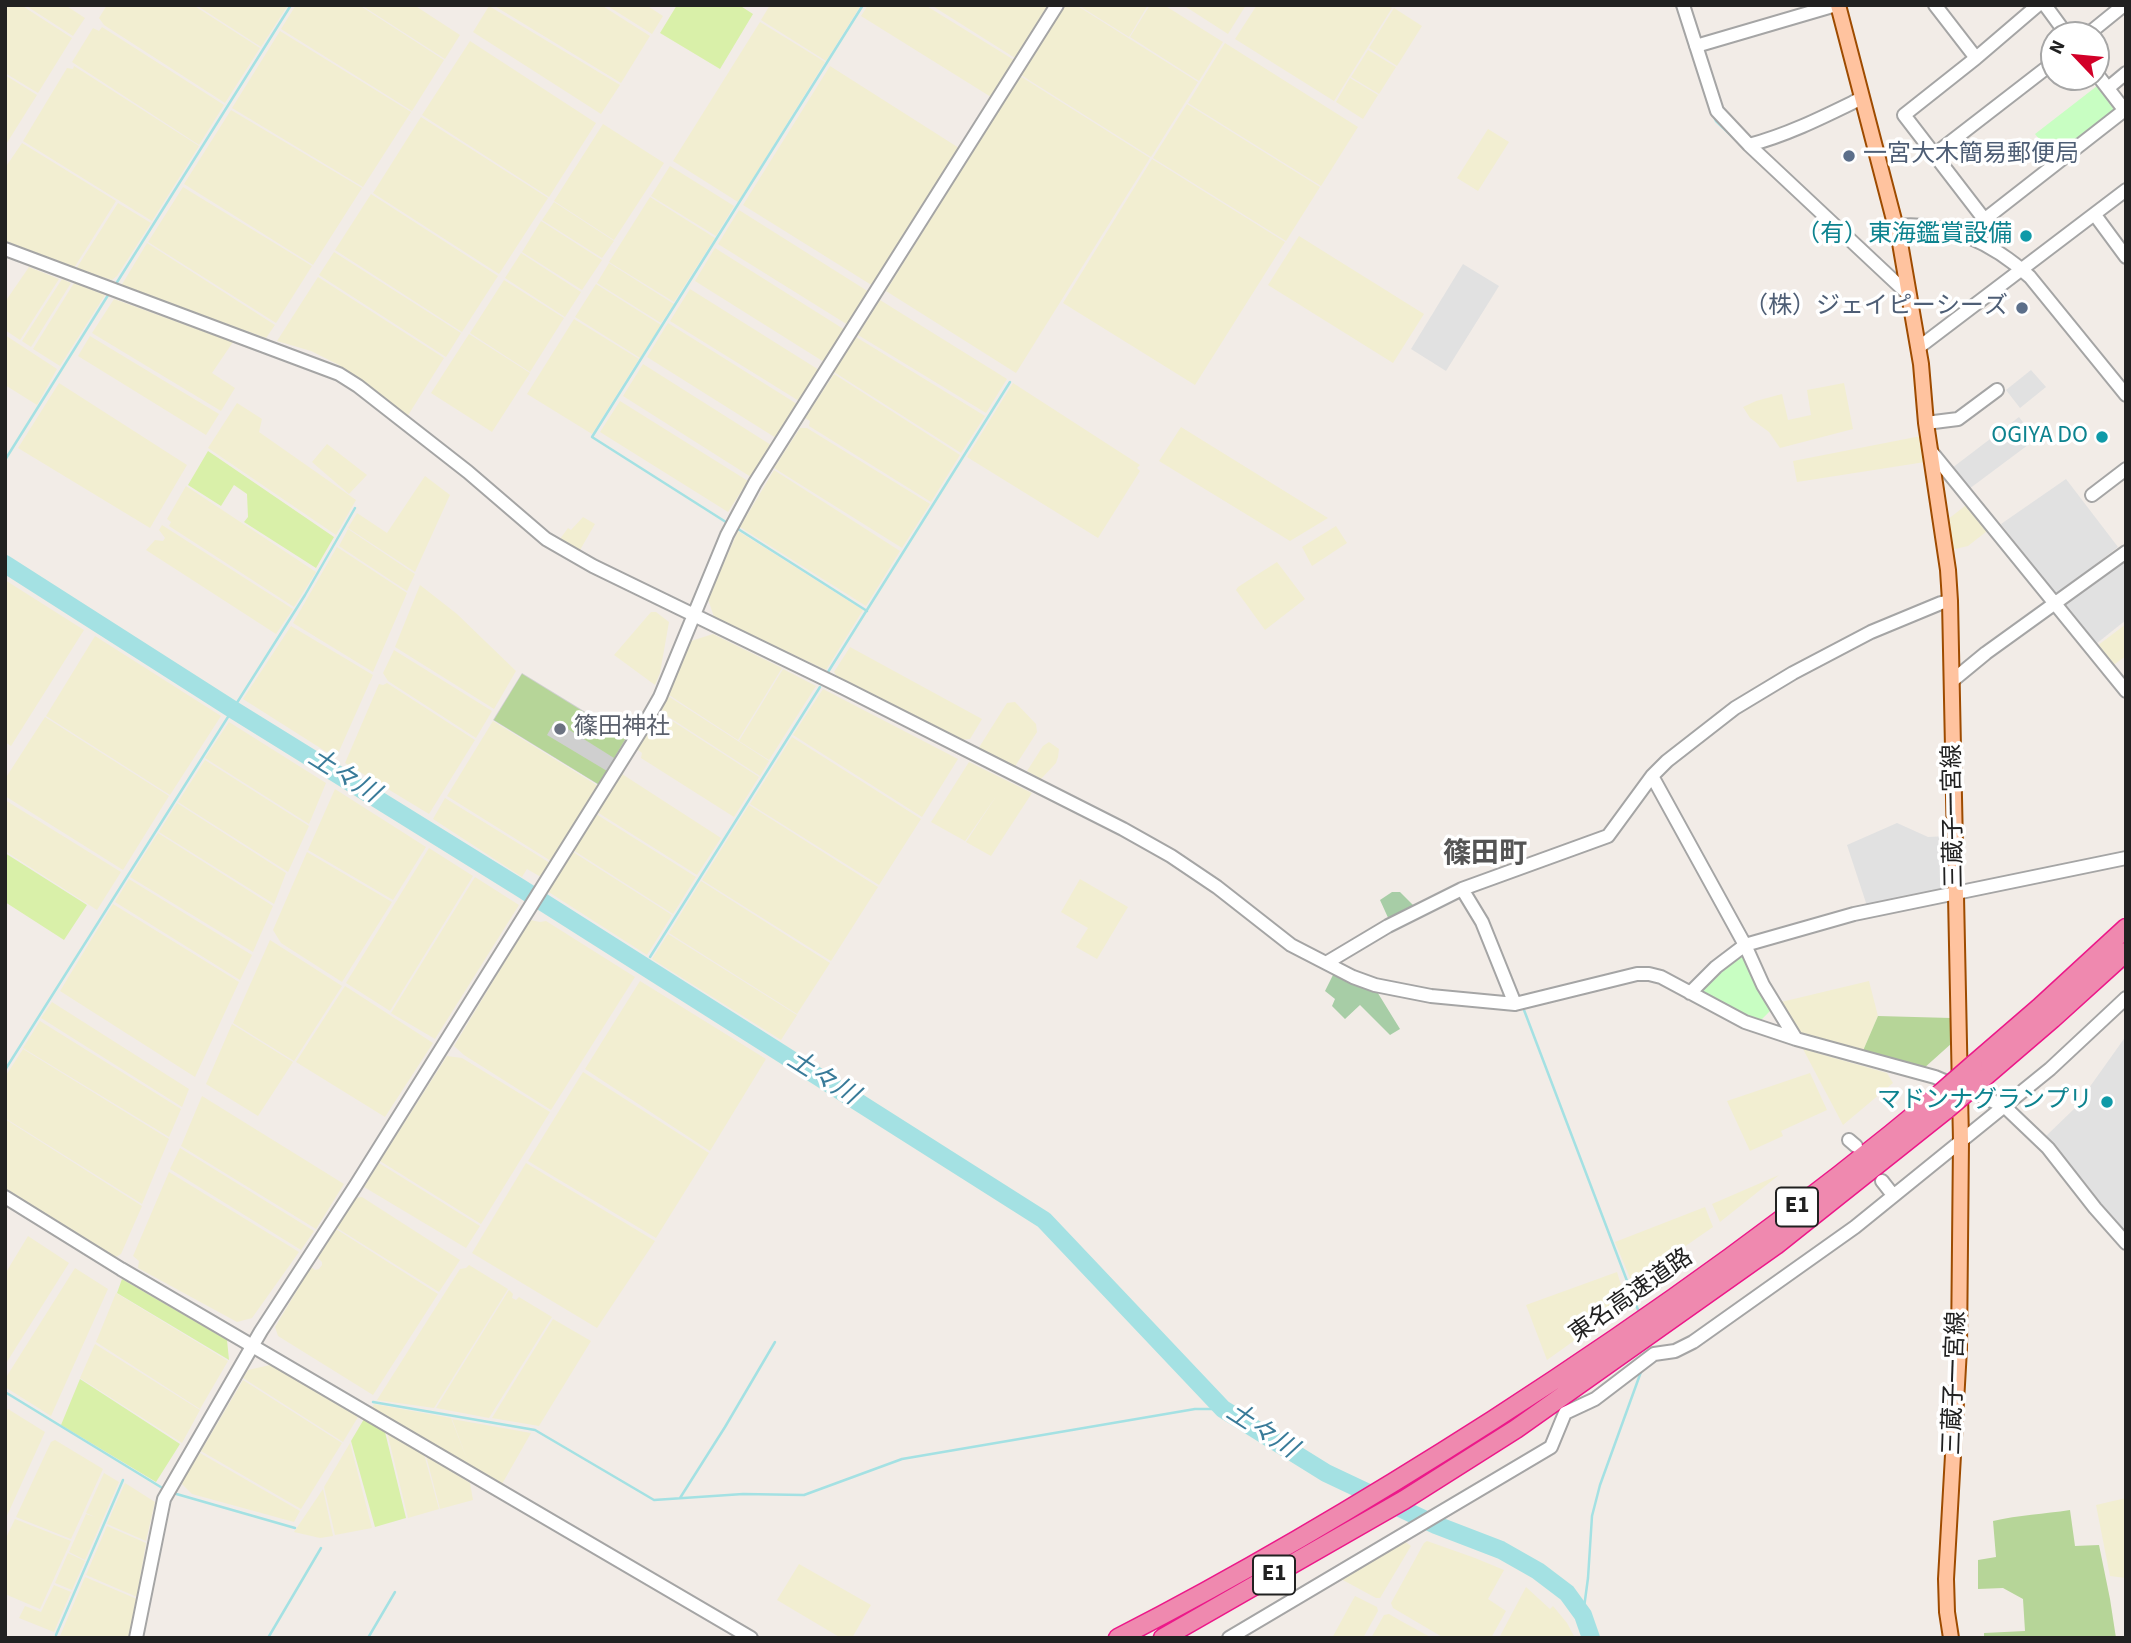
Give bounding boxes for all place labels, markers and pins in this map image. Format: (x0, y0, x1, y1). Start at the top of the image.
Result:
place label: 一宮大木簡易郵便局 (1863, 142, 2079, 170)
marker: 一宮大木簡易郵便局 (1841, 148, 1857, 164)
place label: （有）東海鑑賞設備 (1796, 222, 2012, 250)
marker: （有）東海鑑賞設備 (2018, 228, 2034, 244)
place label: （株）ジェイピーシーズ (1744, 294, 2008, 322)
marker: （株）ジェイピーシーズ (2014, 300, 2030, 316)
place label: OGIYA DO (1991, 423, 2088, 451)
marker: OGIYA DO (2094, 429, 2110, 445)
place label: 篠田神社 (574, 715, 670, 743)
marker: 篠田神社 (552, 721, 568, 737)
place label: マドンナグランプリ (1877, 1088, 2093, 1116)
marker: マドンナグランプリ (2099, 1094, 2115, 1110)

